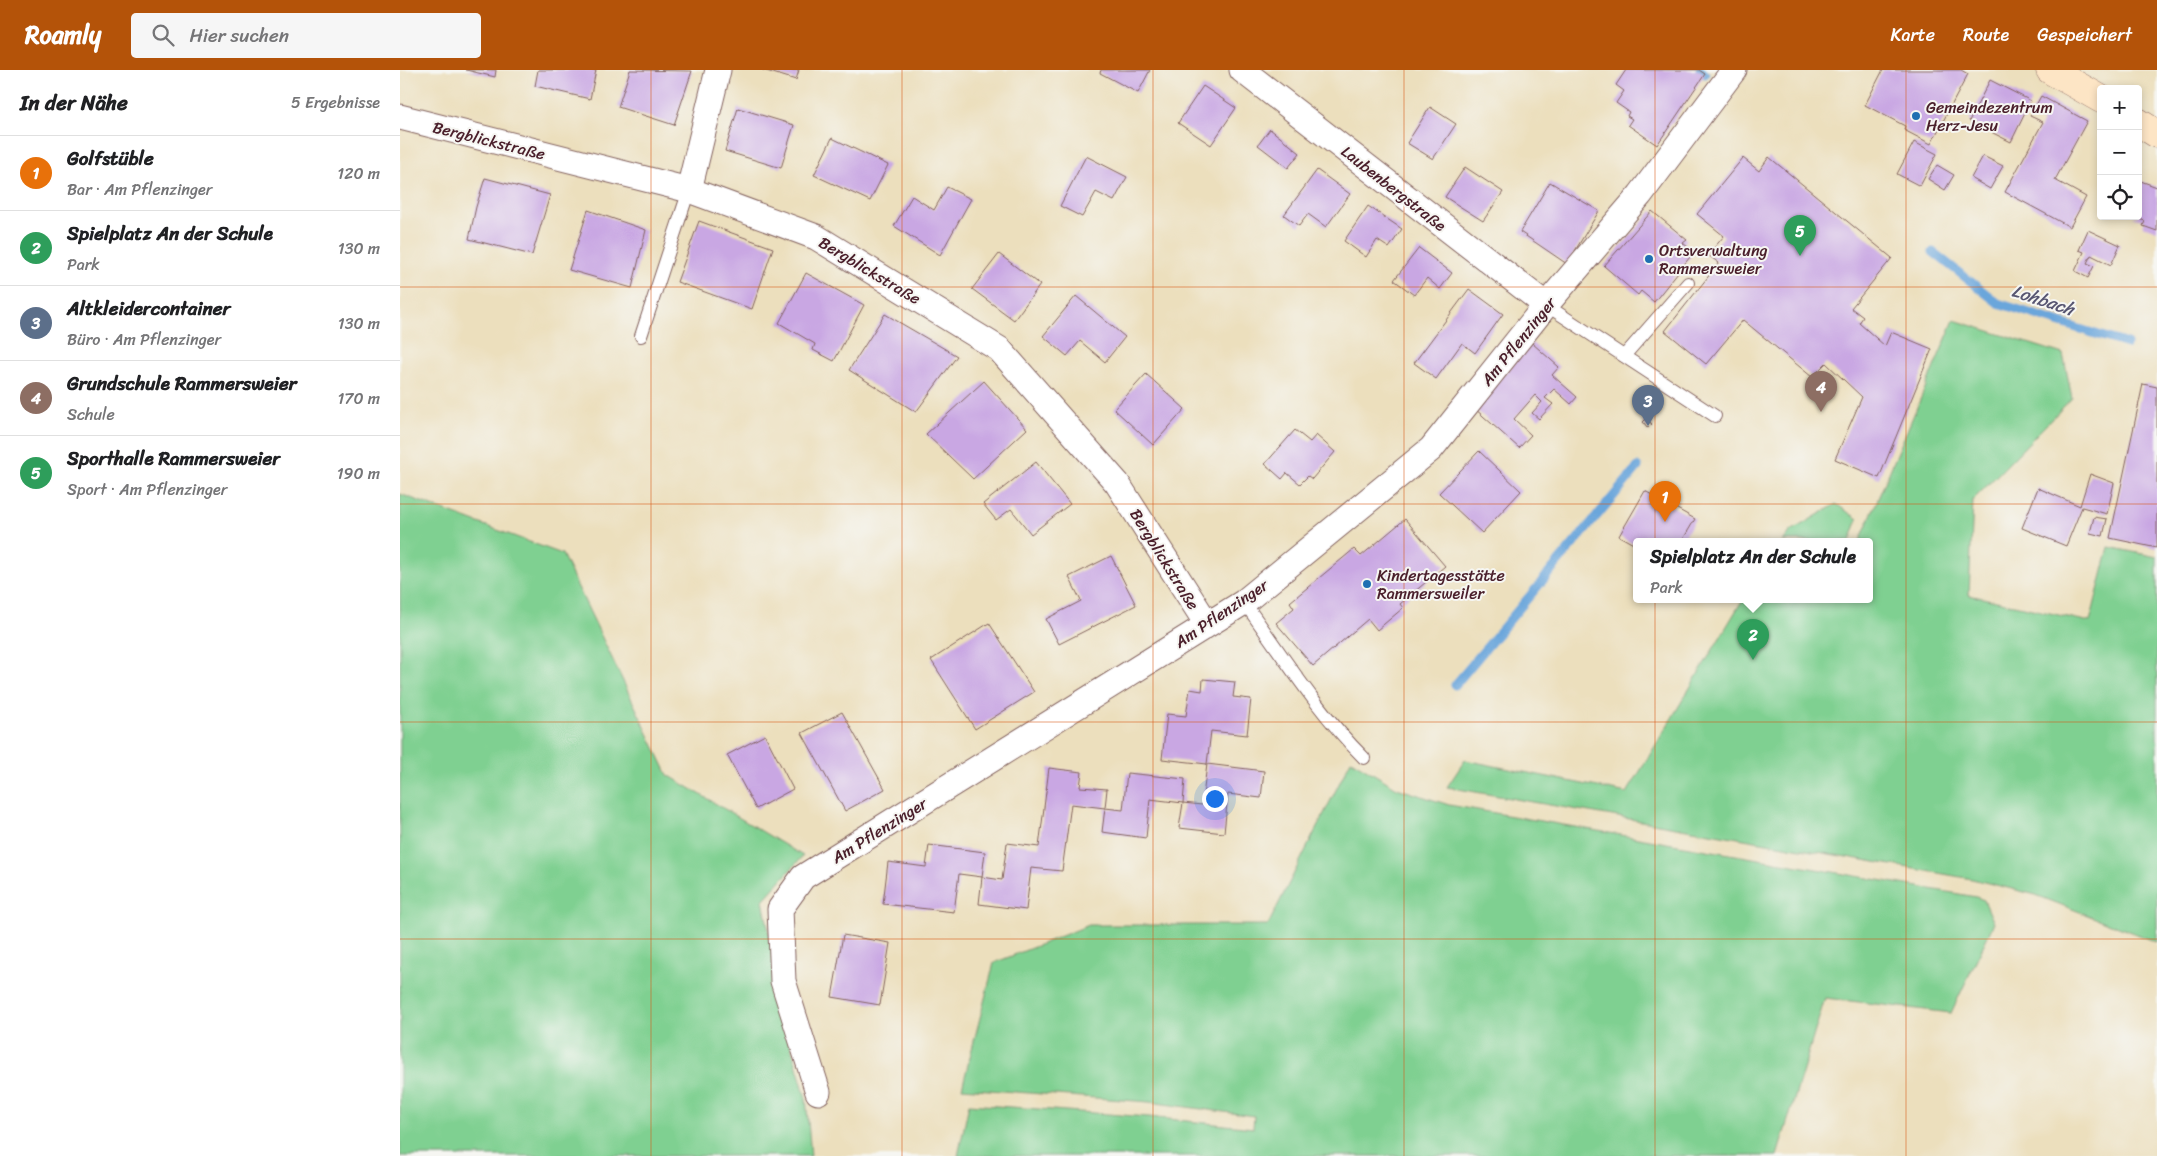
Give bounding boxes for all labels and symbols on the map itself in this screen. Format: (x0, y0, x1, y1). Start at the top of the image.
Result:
place label: Gemeindezentrum Herz-Jesu (1926, 93, 2053, 140)
marker: Gemeindezentrum Herz-Jesu (1910, 110, 1922, 122)
street label: Bergblickstraße (429, 112, 548, 168)
street label: Laubenbergstraße (1335, 138, 1453, 239)
pin: 5 (1784, 215, 1816, 256)
street label: Bergblickstraße (813, 228, 927, 313)
place label: Ortsverwaltung Rammersweier (1659, 236, 1768, 283)
marker: Ortsverwaltung Rammersweier (1643, 253, 1655, 265)
water label: Lohbach (2008, 275, 2080, 326)
street label: Am Pflenzinger (1472, 289, 1565, 393)
pin: 4 (1805, 371, 1837, 412)
pin: 3 (1632, 385, 1664, 426)
pin: 1 (1649, 481, 1681, 522)
street label: Bergblickstraße (1122, 503, 1207, 616)
place label: Kindertagesstätte Rammersweiler (1377, 561, 1505, 608)
street label: Am Pflenzinger (1168, 570, 1275, 656)
marker: Kindertagesstätte Rammersweiler (1361, 578, 1373, 590)
pin: 2 (1737, 619, 1769, 660)
your location (1202, 786, 1228, 812)
street label: Am Pflenzinger (825, 789, 934, 872)

